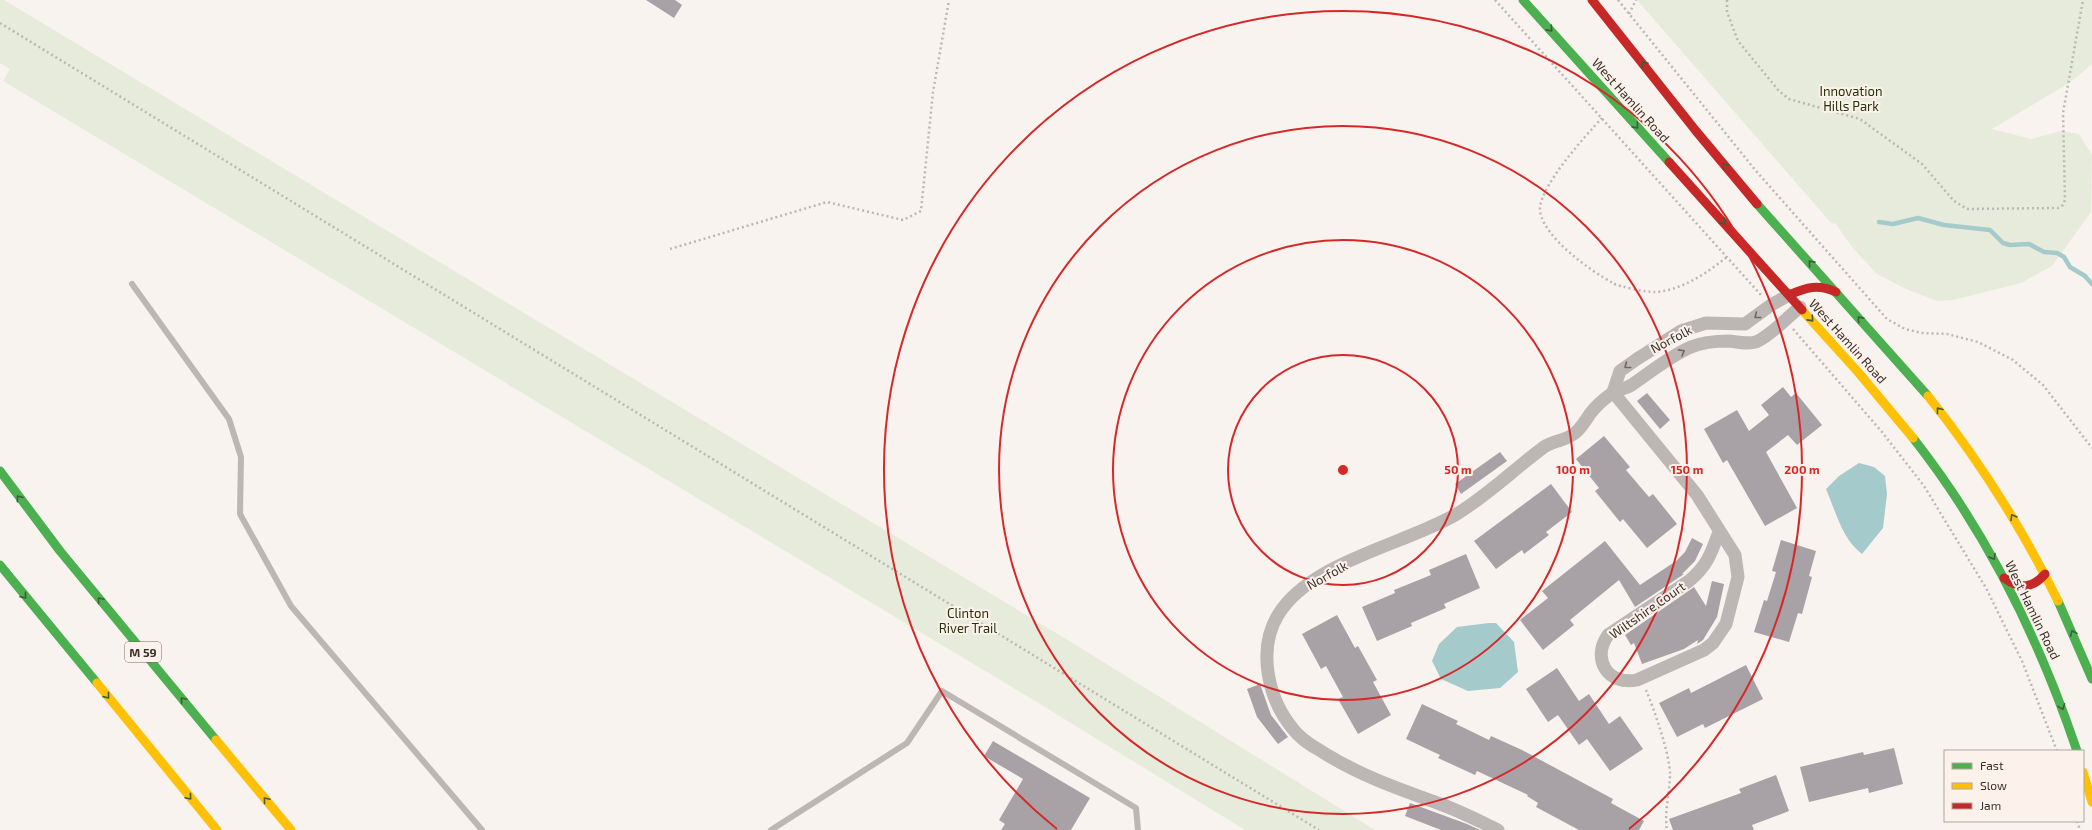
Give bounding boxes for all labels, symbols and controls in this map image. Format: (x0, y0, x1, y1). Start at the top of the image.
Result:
one-way arrow (1545, 24, 1552, 32)
street label: West Hamlin Road (1589, 54, 1673, 146)
one-way arrow (1641, 62, 1648, 69)
park label: Innovation Hills Park (1820, 83, 1882, 114)
one-way arrow (1632, 121, 1639, 128)
one-way arrow (1722, 163, 1729, 170)
one-way arrow (1719, 218, 1726, 225)
one-way arrow (1808, 261, 1815, 268)
street label: West Hamlin Road (1806, 295, 1890, 387)
one-way arrow (1754, 311, 1761, 318)
one-way arrow (1806, 314, 1813, 322)
one-way arrow (1858, 316, 1865, 324)
street label: Norfolk (1648, 321, 1695, 357)
one-way arrow (1678, 349, 1685, 356)
one-way arrow (1624, 361, 1631, 368)
one-way arrow (1937, 408, 1944, 415)
text: 50 m (1444, 462, 1472, 476)
text: 100 m (1556, 462, 1590, 476)
text: 150 m (1671, 462, 1703, 476)
text: 200 m (1784, 462, 1820, 476)
centre of rings (1336, 463, 1350, 477)
one-way arrow (16, 495, 24, 502)
one-way arrow (2010, 514, 2017, 521)
one-way arrow (1988, 553, 1995, 560)
street label: Norfolk (1304, 557, 1351, 593)
street label: West Hamlin Road (2002, 558, 2064, 662)
street label: Wiltshire Court (1606, 578, 1688, 642)
one-way arrow (20, 591, 27, 598)
one-way arrow (97, 597, 104, 604)
park label: Clinton River Trail (939, 605, 997, 636)
one-way arrow (2070, 629, 2078, 637)
road number: M 59 (125, 642, 161, 662)
one-way arrow (102, 692, 109, 699)
one-way arrow (180, 697, 187, 704)
one-way arrow (2058, 703, 2066, 710)
legend (1944, 750, 2084, 822)
text: Fast (1980, 758, 2004, 772)
text: Slow (1980, 778, 2007, 792)
one-way arrow (185, 792, 192, 799)
one-way arrow (263, 797, 270, 805)
text: Jam (1980, 798, 2001, 812)

